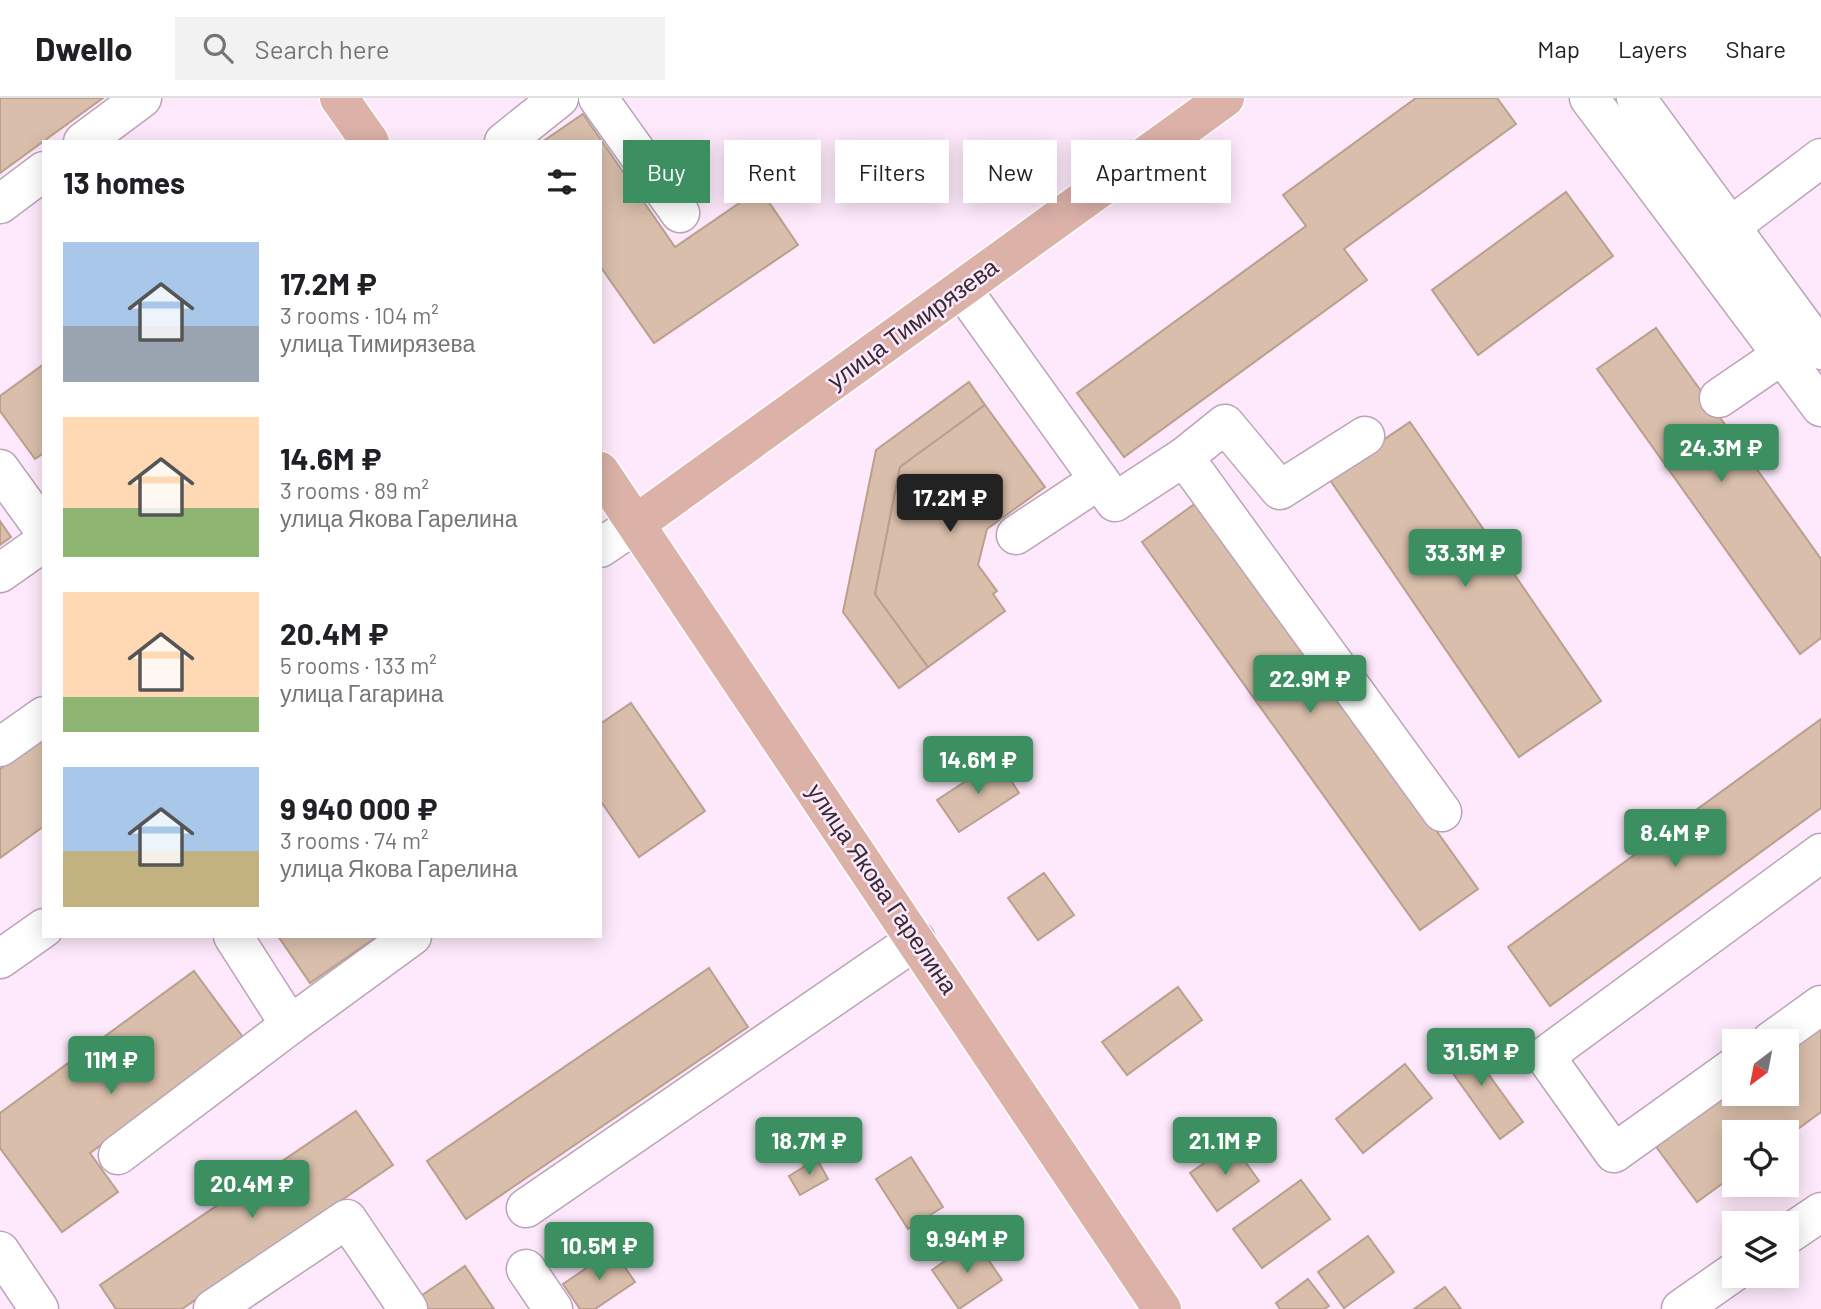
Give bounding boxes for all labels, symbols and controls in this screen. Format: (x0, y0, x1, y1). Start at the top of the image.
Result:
search box (175, 17, 665, 80)
text: Dwello (35, 28, 133, 68)
icon: search (199, 29, 237, 67)
text: Search here (255, 33, 390, 64)
text: Map (1537, 34, 1580, 63)
text: Layers (1618, 34, 1687, 63)
text: Share (1725, 34, 1786, 63)
chip: Buy (623, 140, 710, 203)
chip: Rent (724, 140, 821, 203)
chip: Filters (835, 140, 949, 203)
chip: New (963, 140, 1057, 203)
chip: Apartment (1071, 140, 1231, 203)
icon: filters (543, 163, 581, 201)
text: 13 homes (63, 164, 185, 200)
street label: улица Тимирязева (821, 251, 1004, 394)
text: 17.2M ₽ (280, 265, 377, 301)
icon: home (119, 270, 203, 354)
text: 3 rooms · 104 m² (280, 301, 439, 329)
text: улица Тимирязева (280, 329, 475, 357)
pin: 24.3M ₽ (1656, 424, 1786, 484)
text: 24.3M ₽ (1680, 433, 1762, 461)
text: 14.6M ₽ (280, 440, 381, 476)
icon: home (119, 445, 203, 529)
pin: 17.2M ₽ (885, 474, 1015, 534)
text: 3 rooms · 89 m² (280, 476, 429, 504)
text: 17.2M ₽ (913, 483, 987, 511)
text: улица Якова Гарелина (280, 504, 517, 532)
pin: 33.3M ₽ (1400, 530, 1530, 589)
text: 33.3M ₽ (1425, 538, 1505, 566)
text: 20.4M ₽ (280, 615, 389, 651)
icon: home (119, 620, 203, 704)
text: 5 rooms · 133 m² (280, 651, 437, 679)
pin: 22.9M ₽ (1245, 656, 1375, 715)
text: 22.9M ₽ (1269, 664, 1351, 692)
text: улица Гагарина (280, 679, 444, 707)
pin: 14.6M ₽ (913, 736, 1043, 796)
text: 14.6M ₽ (939, 745, 1017, 773)
street label: улица Якова Гарелина (802, 777, 965, 1000)
text: 9 940 000 ₽ (280, 790, 437, 826)
icon: home (119, 795, 203, 879)
pin: 8.4M ₽ (1618, 810, 1732, 869)
text: 8.4M ₽ (1640, 818, 1710, 846)
text: 3 rooms · 74 m² (280, 826, 429, 854)
text: улица Якова Гарелина (280, 854, 517, 882)
pin: 31.5M ₽ (1416, 1028, 1546, 1088)
north arrow (1722, 1029, 1799, 1106)
map controls (1722, 1029, 1799, 1288)
pin: 11M ₽ (62, 1037, 160, 1096)
text: 31.5M ₽ (1443, 1037, 1519, 1065)
text: 11M ₽ (84, 1045, 138, 1073)
pin: 18.7M ₽ (744, 1118, 874, 1177)
pin: 21.1M ₽ (1160, 1118, 1290, 1177)
button: locate (1722, 1120, 1799, 1197)
text: 18.7M ₽ (771, 1126, 847, 1154)
text: 21.1M ₽ (1189, 1126, 1261, 1154)
pin: 20.4M ₽ (187, 1160, 317, 1220)
text: 20.4M ₽ (210, 1169, 294, 1197)
button: layers (1722, 1211, 1799, 1288)
pin: 9.94M ₽ (902, 1216, 1032, 1275)
pin: 10.5M ₽ (534, 1222, 664, 1282)
text: 9.94M ₽ (926, 1224, 1008, 1252)
text: 10.5M ₽ (560, 1231, 638, 1259)

